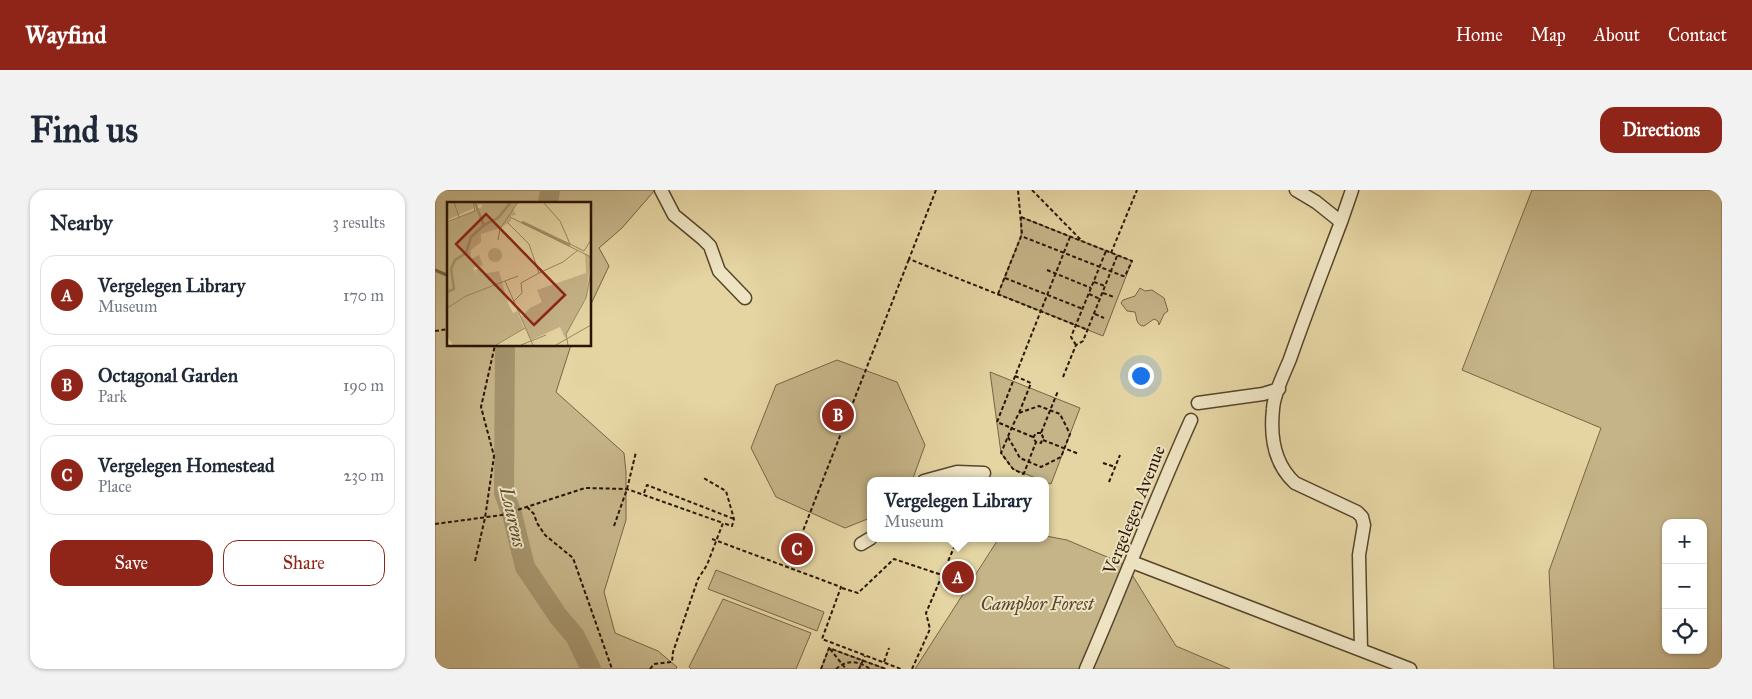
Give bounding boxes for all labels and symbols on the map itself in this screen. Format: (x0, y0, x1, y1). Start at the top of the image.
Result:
inset map (447, 202, 591, 346)
your location (1128, 363, 1154, 389)
pin: B (822, 396, 854, 434)
street label: Vergelegen Avenue (1098, 442, 1171, 579)
water label: Lourens (495, 484, 531, 550)
pin: C (781, 530, 813, 568)
pin: A (942, 558, 974, 596)
park label: Camphor Forest (981, 593, 1095, 616)

